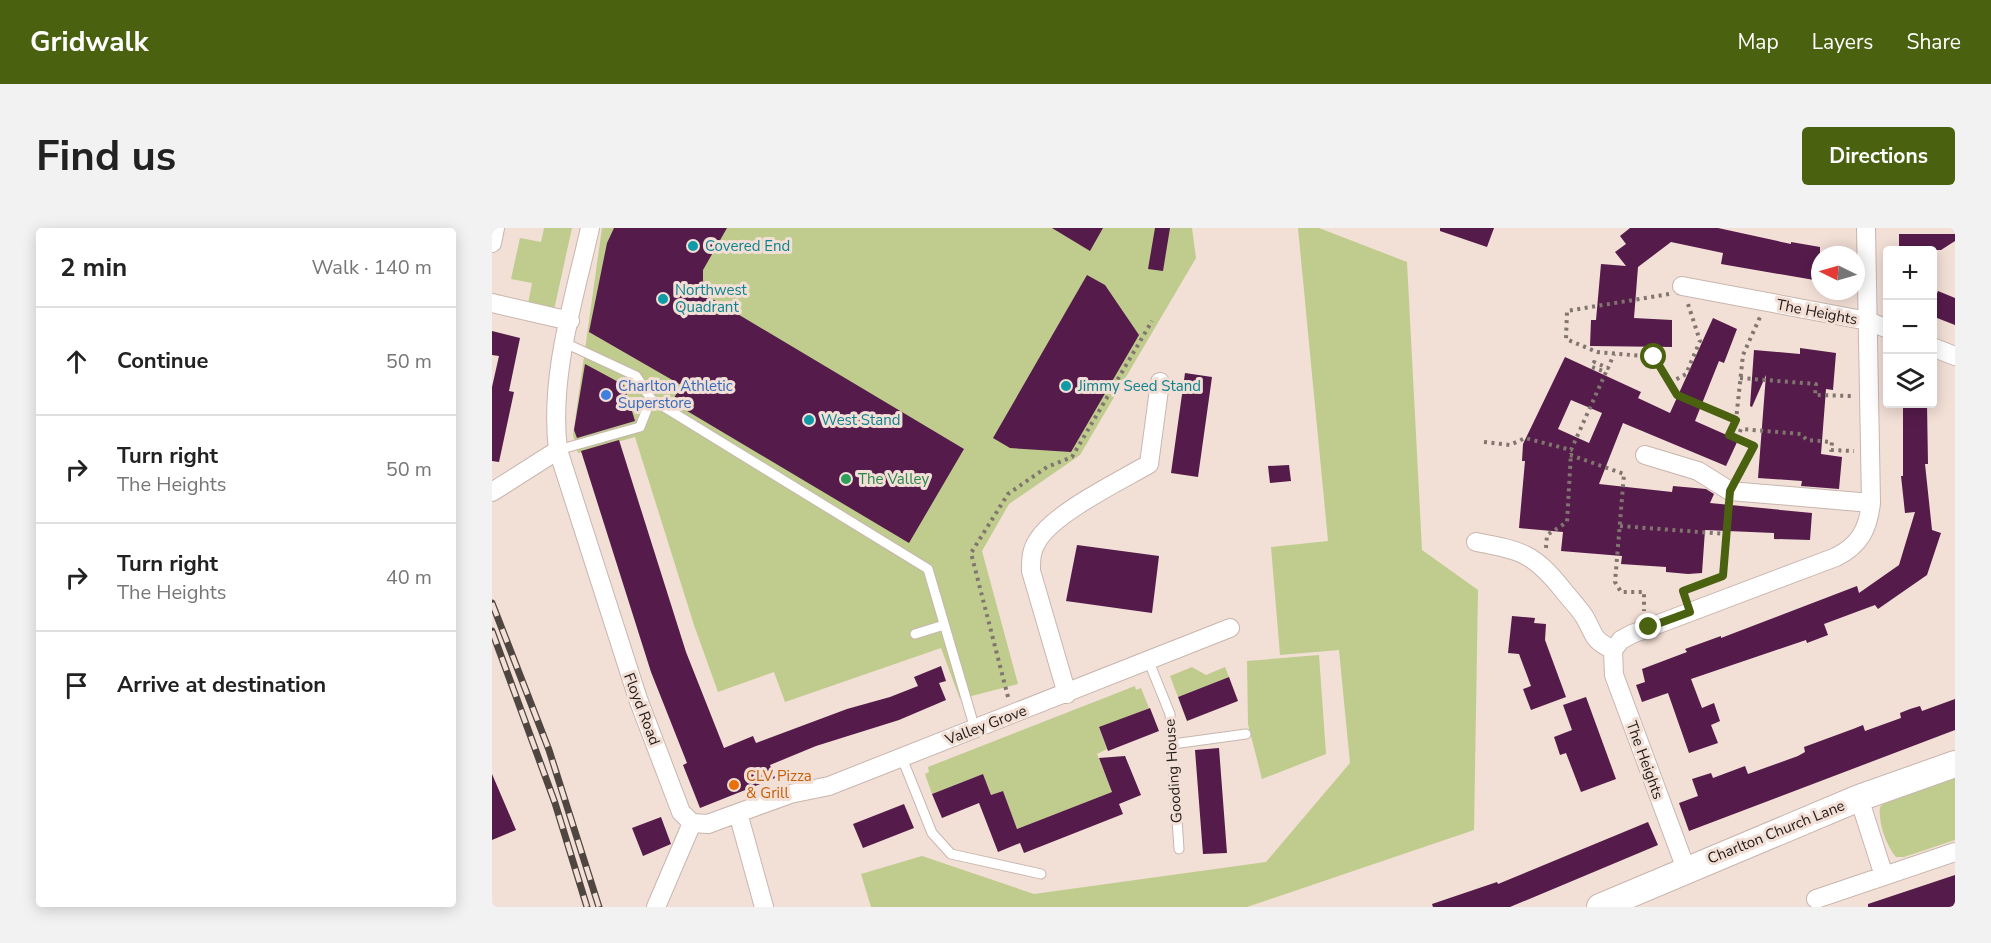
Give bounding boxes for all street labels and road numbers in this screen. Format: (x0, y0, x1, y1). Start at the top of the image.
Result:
street label: The Heights (1775, 294, 1859, 330)
street label: Floyd Road (619, 670, 665, 748)
street label: Valley Grove (941, 700, 1030, 750)
street label: Gooding House (1159, 718, 1187, 824)
street label: The Heights (1622, 718, 1668, 802)
street label: Charlton Church Lane (1704, 795, 1848, 869)

